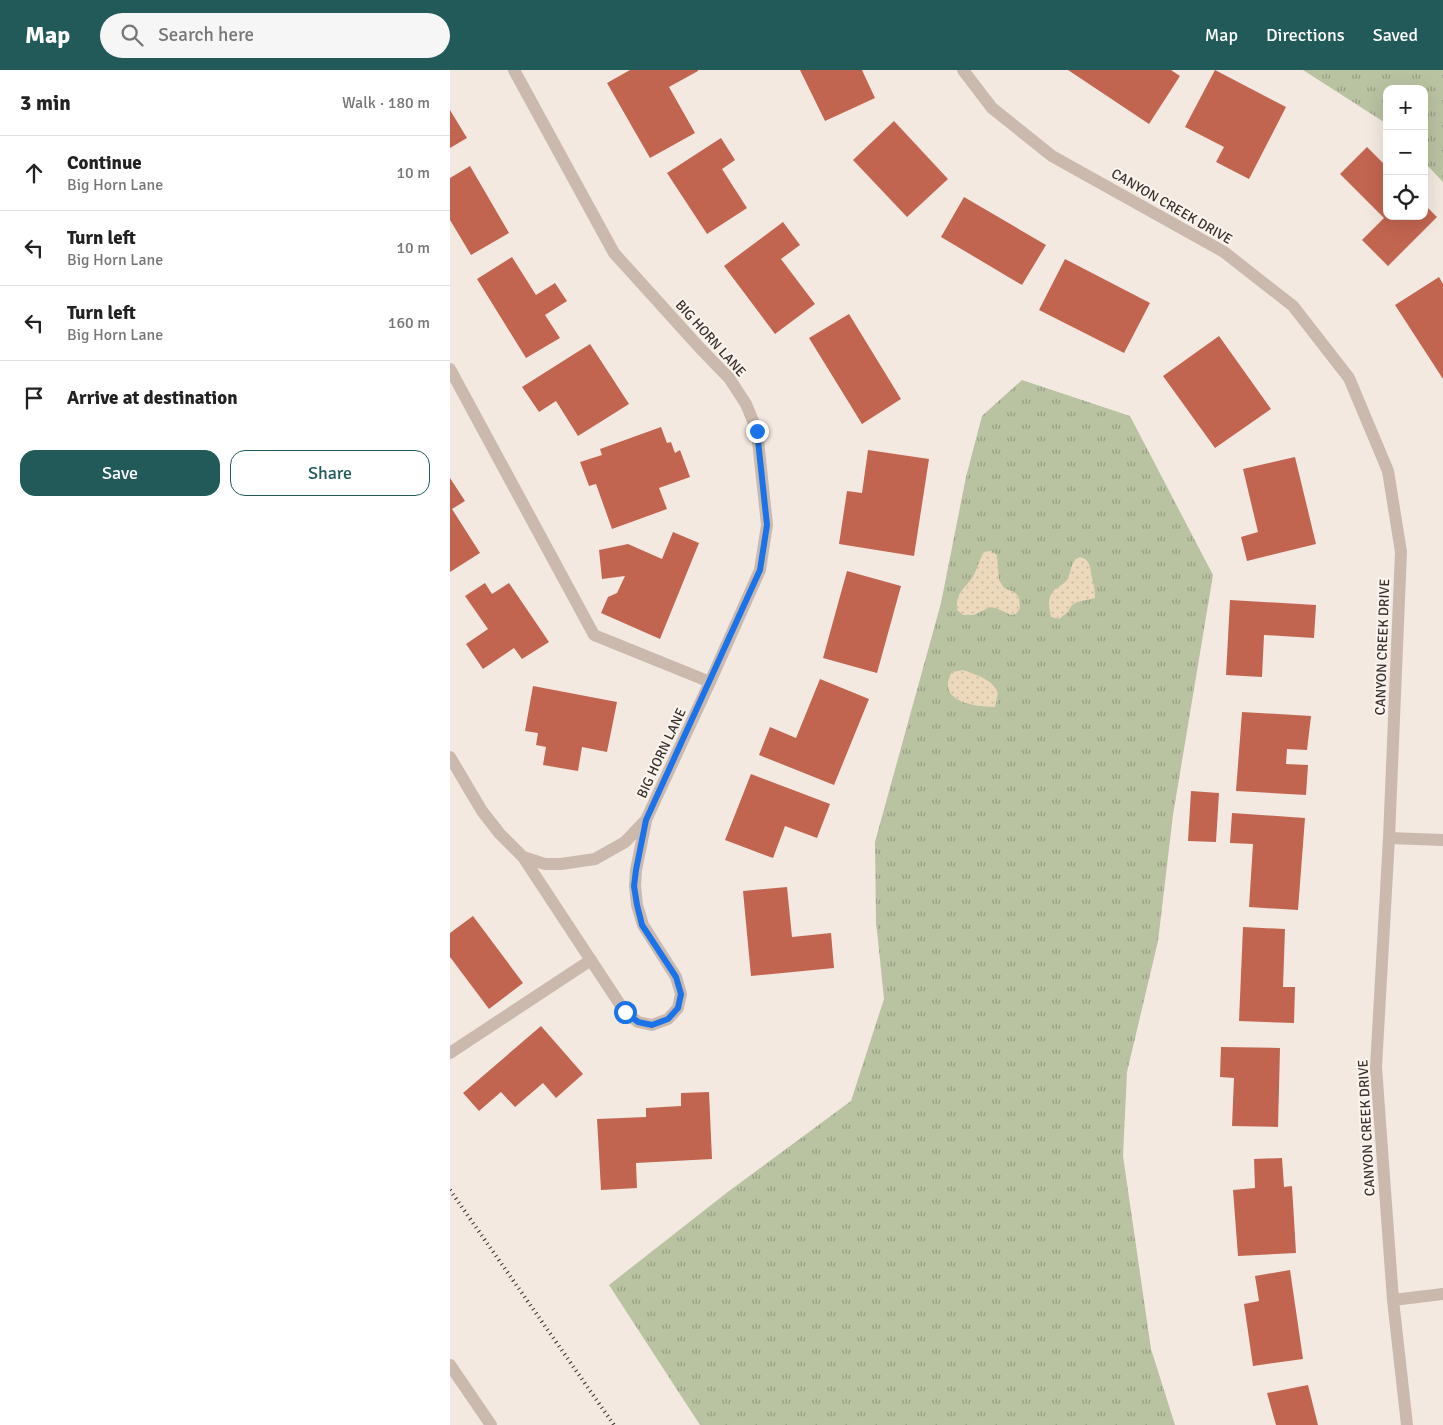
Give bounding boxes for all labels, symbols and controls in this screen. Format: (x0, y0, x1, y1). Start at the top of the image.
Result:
search box (100, 13, 450, 58)
text: Map (25, 20, 70, 50)
icon: search (118, 21, 146, 49)
text: Search here (158, 23, 254, 47)
text: Map (1205, 24, 1238, 46)
text: Directions (1266, 24, 1345, 46)
text: Saved (1373, 24, 1418, 46)
map controls (1383, 85, 1428, 220)
button: + (1383, 85, 1428, 130)
text: 3 min (20, 90, 71, 116)
text: Walk · 180 m (342, 93, 430, 113)
button: − (1383, 130, 1428, 175)
text: Continue (67, 151, 142, 175)
icon: ahead (20, 159, 48, 187)
text: 10 m (396, 163, 430, 183)
street label: CANYON CREEK DRIVE (1108, 165, 1235, 248)
text: Big Horn Lane (67, 175, 163, 195)
button: locate (1383, 175, 1428, 220)
text: Turn left (67, 226, 136, 250)
icon: left (20, 234, 48, 262)
text: 10 m (396, 238, 430, 258)
text: Big Horn Lane (67, 250, 163, 270)
street label: BIG HORN LANE (672, 296, 750, 380)
text: Turn left (67, 301, 136, 325)
icon: left (20, 309, 48, 337)
text: 160 m (388, 313, 430, 333)
text: Big Horn Lane (67, 325, 163, 345)
icon: arrive (20, 384, 48, 412)
text: Arrive at destination (67, 386, 238, 410)
route end (746, 420, 769, 443)
button: Save (20, 450, 220, 496)
button: Share (230, 450, 430, 496)
street label: CANYON CREEK DRIVE (1372, 578, 1393, 716)
street label: BIG HORN LANE (633, 705, 690, 801)
route start (614, 1001, 637, 1024)
street label: CANYON CREEK DRIVE (1354, 1059, 1379, 1197)

